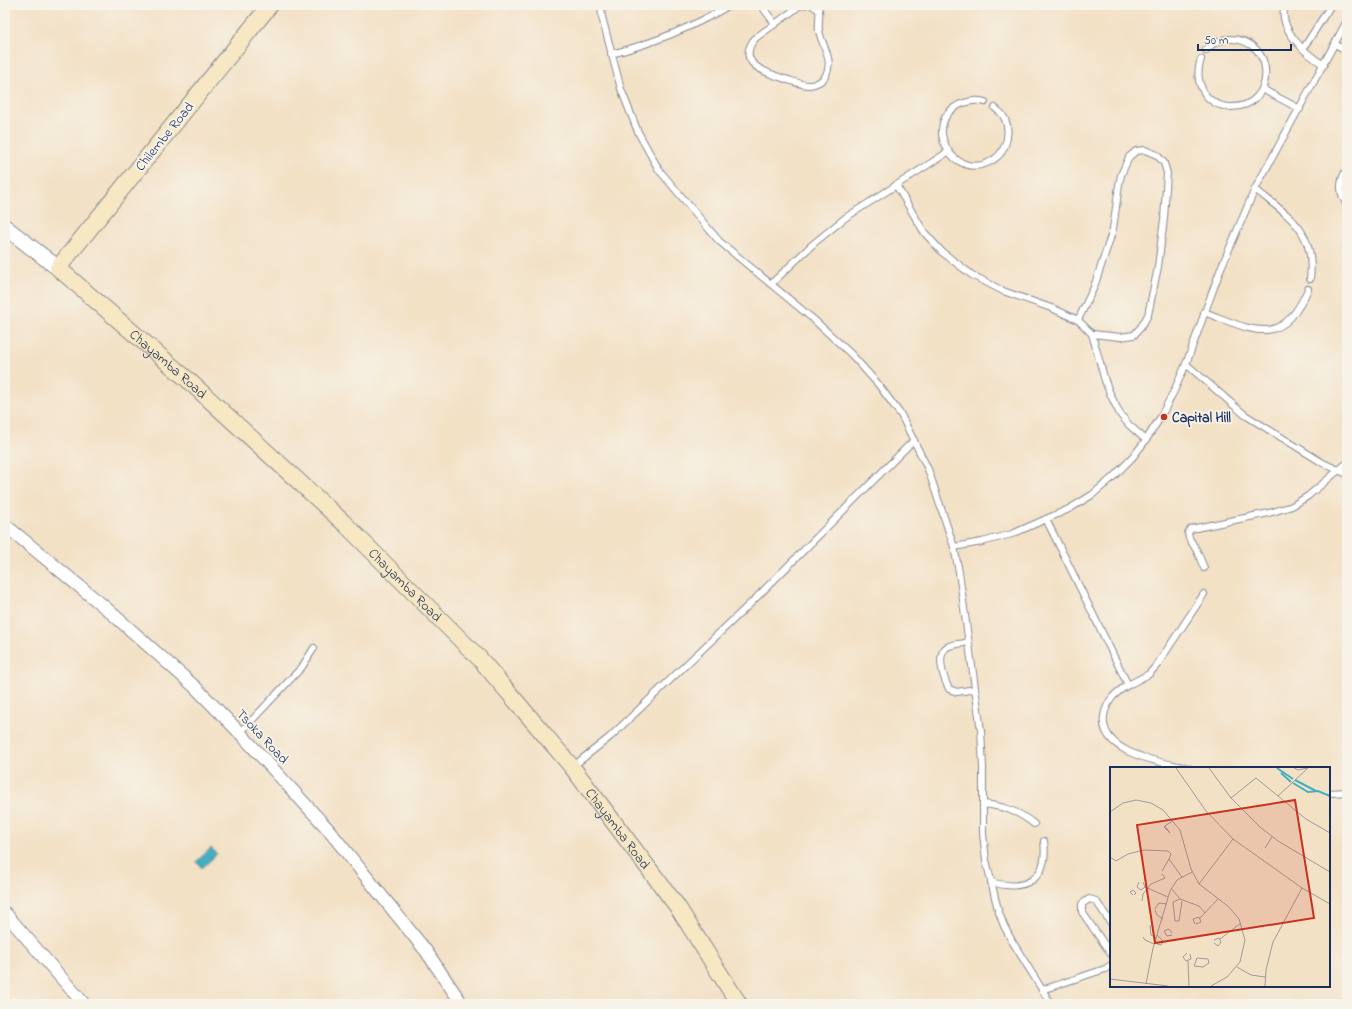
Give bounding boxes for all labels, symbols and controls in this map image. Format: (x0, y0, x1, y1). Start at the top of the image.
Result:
scale bar (1198, 26, 1291, 52)
text: 50 m (1204, 32, 1228, 50)
street label: Chilembe Road (131, 98, 200, 176)
street label: Chayamba Road (124, 325, 211, 405)
place label: Capital Hill (1172, 408, 1232, 429)
marker: Capital Hill (1159, 412, 1169, 422)
street label: Chayamba Road (363, 544, 446, 627)
street label: Tsoka Road (231, 705, 293, 769)
inset map (1110, 767, 1330, 987)
street label: Chayamba Road (579, 784, 655, 874)

